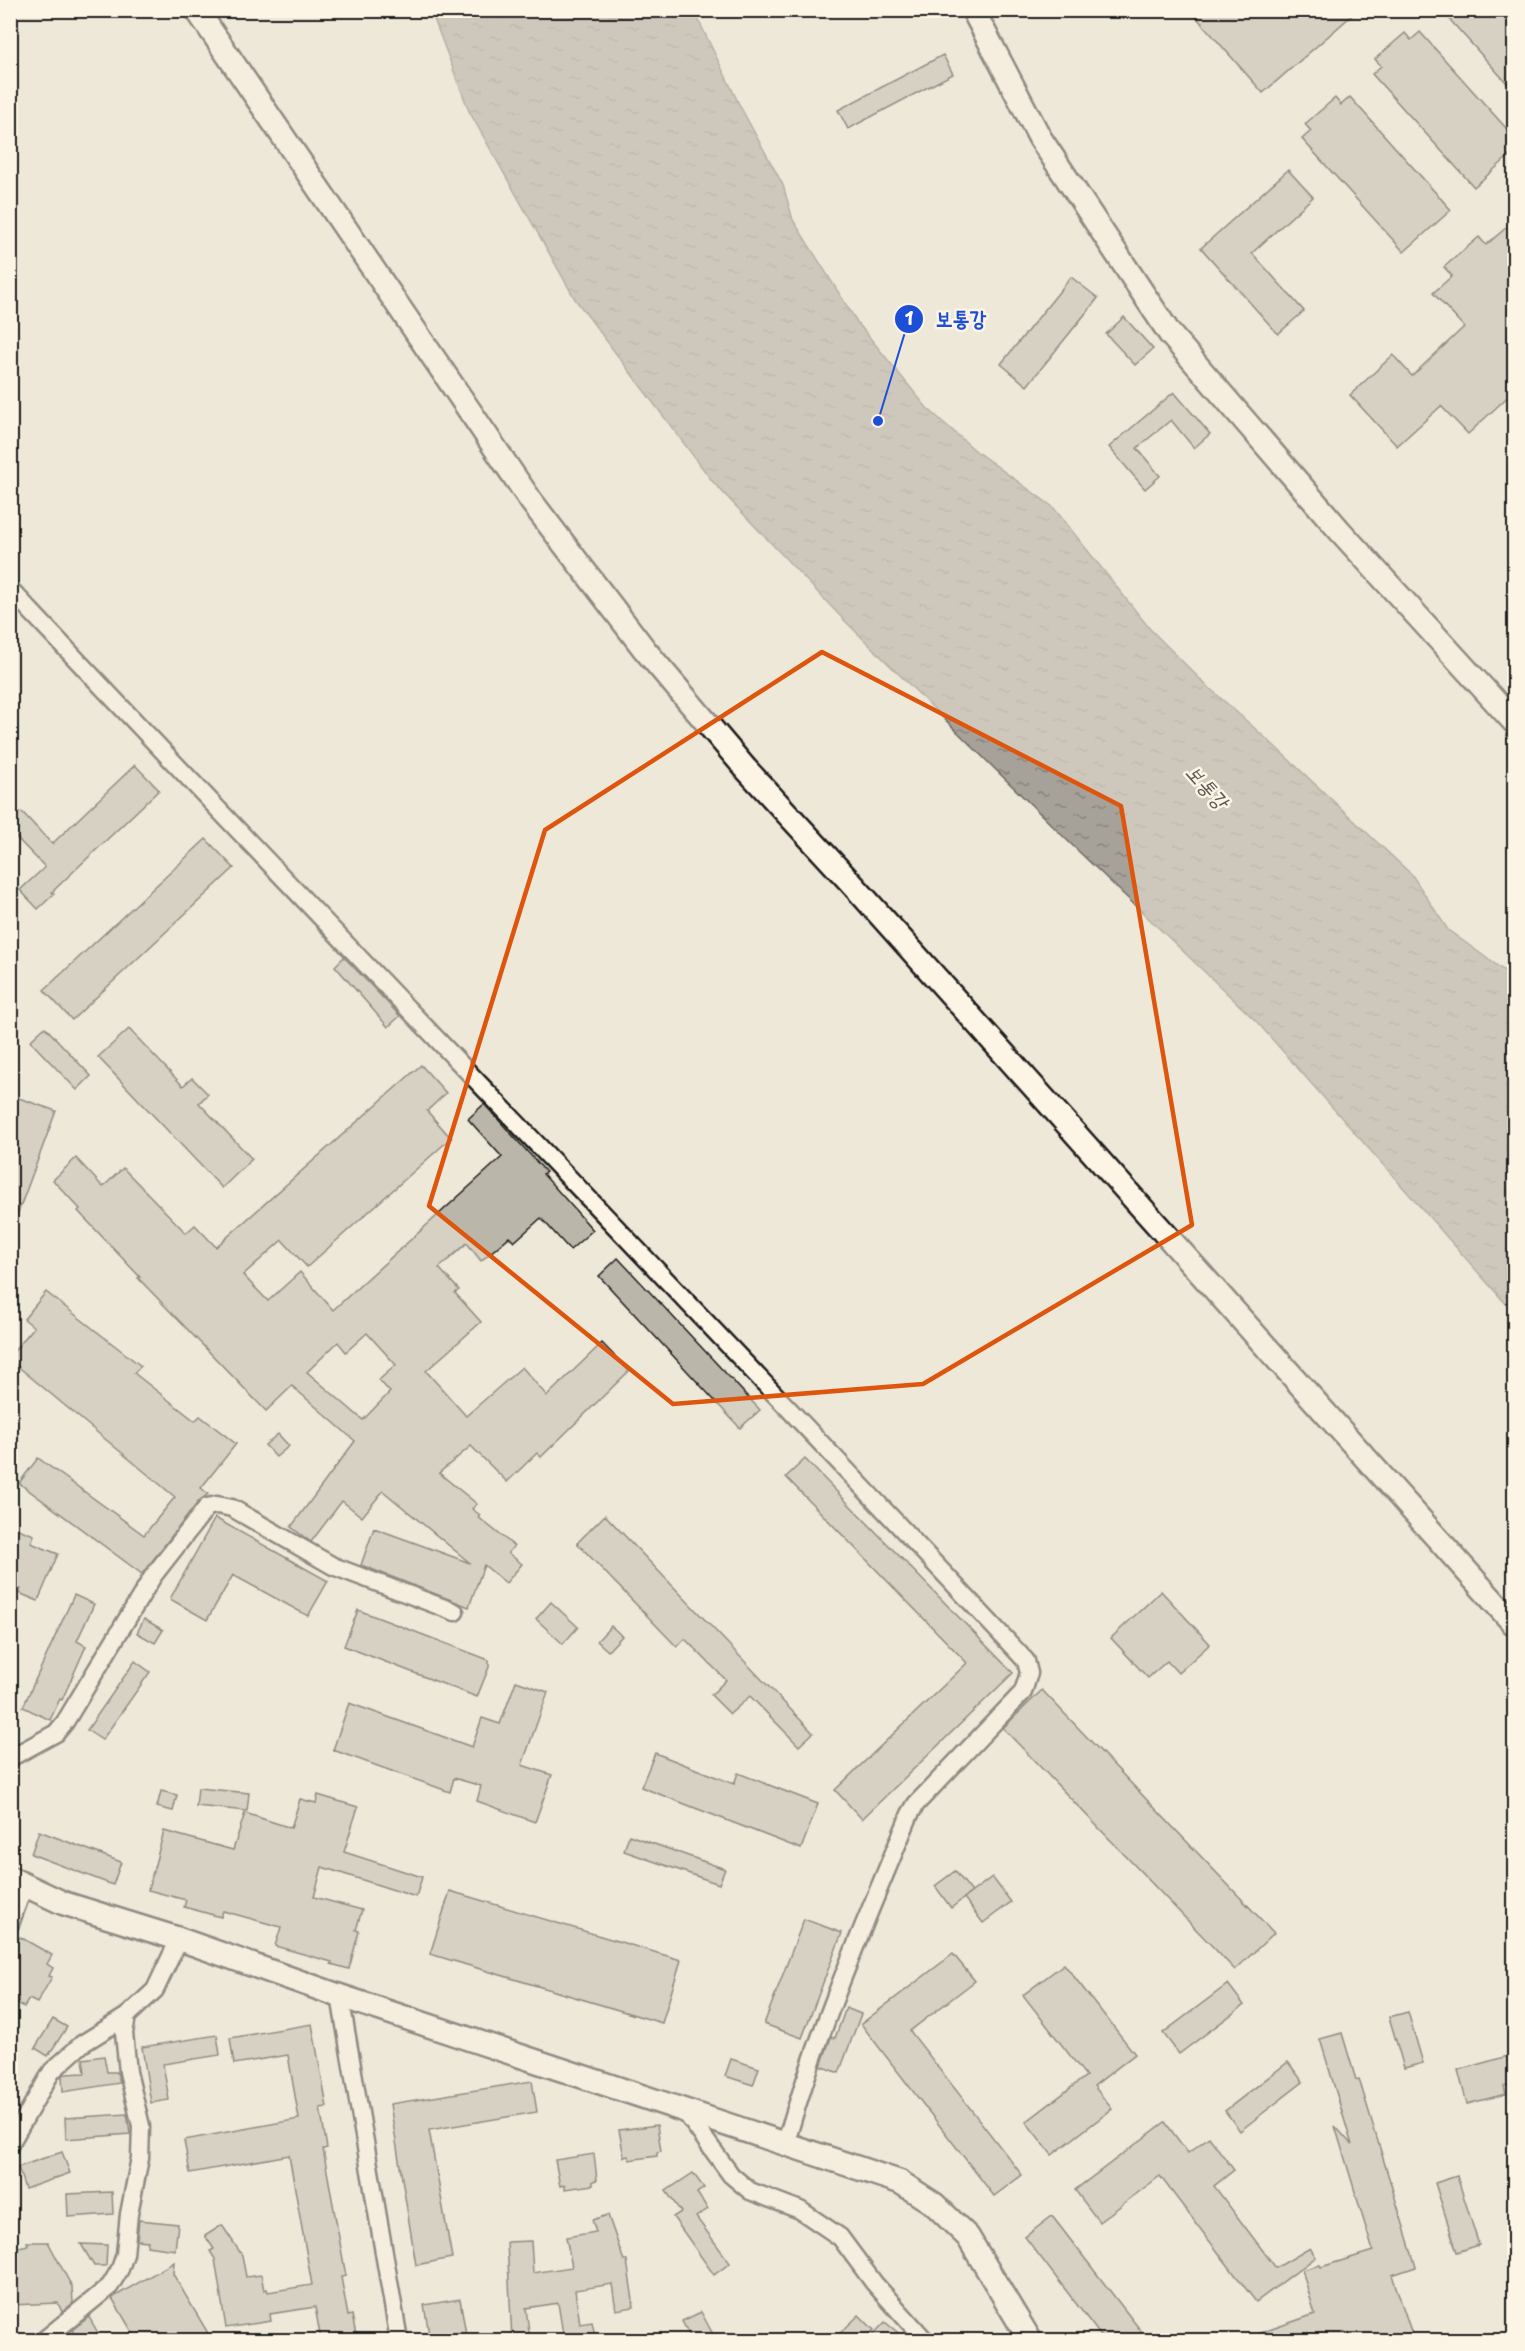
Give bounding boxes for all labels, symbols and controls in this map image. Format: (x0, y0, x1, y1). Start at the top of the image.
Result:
callout: 보통강 (894, 299, 998, 338)
text: 보통강 (936, 301, 986, 333)
text: 1 (905, 304, 914, 331)
water label: 보통강 (1180, 756, 1239, 817)

